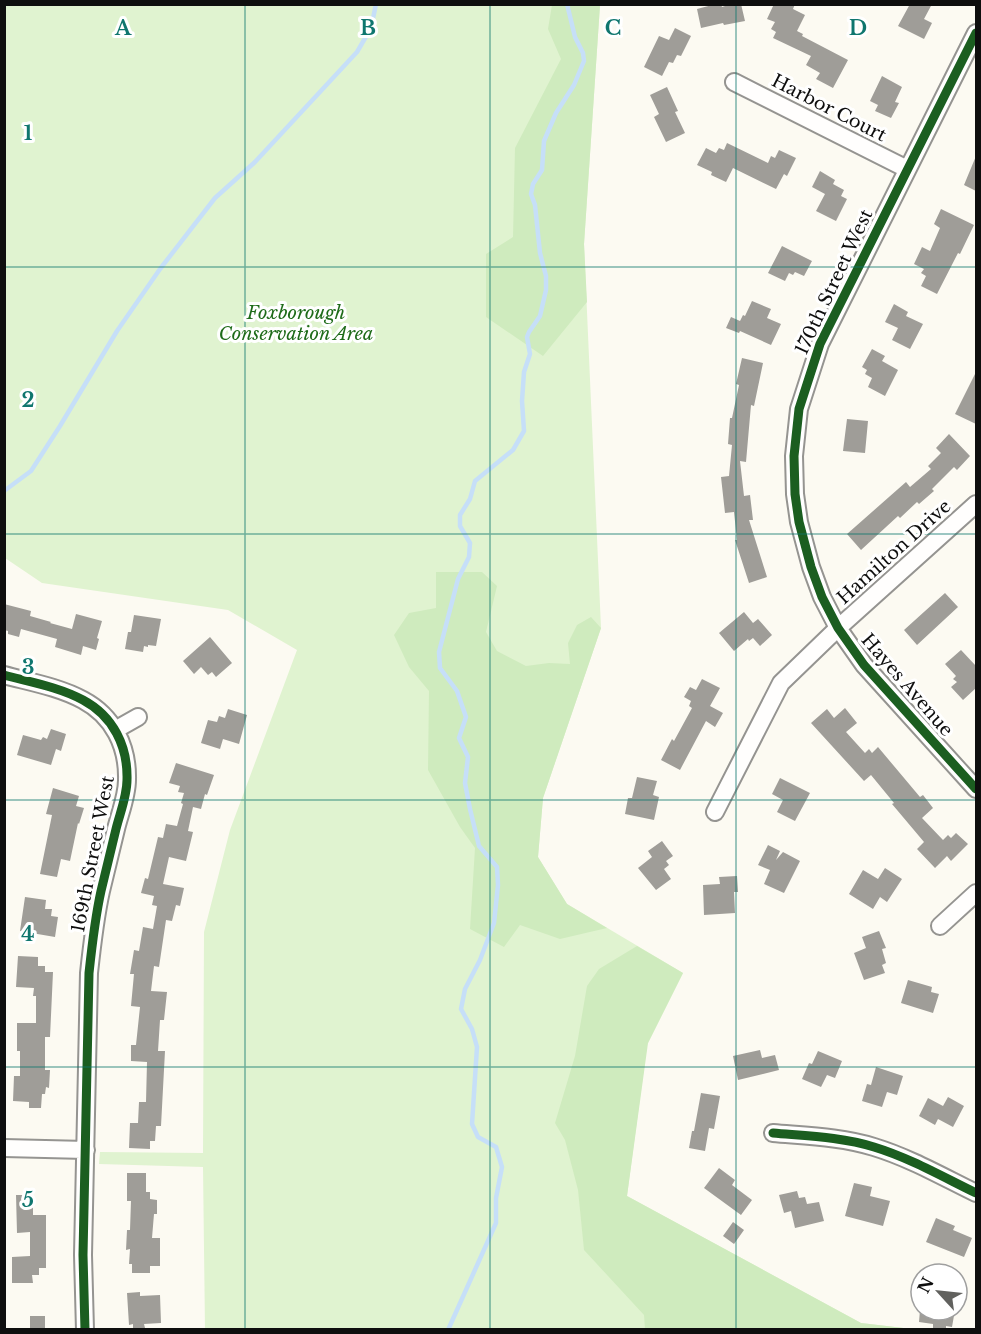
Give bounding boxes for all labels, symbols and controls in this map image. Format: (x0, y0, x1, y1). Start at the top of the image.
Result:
text: A (114, 16, 132, 40)
text: B (360, 16, 376, 40)
text: C (605, 16, 621, 40)
text: D (849, 16, 867, 40)
street label: Harbor Court (768, 70, 890, 146)
text: 1 (24, 121, 33, 145)
street label: 170th Street West (791, 206, 877, 358)
park label: Foxborough Conservation Area (219, 302, 373, 345)
text: 2 (21, 388, 35, 412)
street label: Hamilton Drive (833, 495, 955, 609)
street label: Hayes Avenue (856, 629, 958, 741)
text: 3 (22, 655, 34, 679)
street label: 169th Street West (67, 774, 119, 934)
text: 4 (21, 922, 35, 946)
text: 5 (22, 1188, 34, 1212)
north arrow (909, 1262, 969, 1322)
text: N (913, 1274, 938, 1296)

